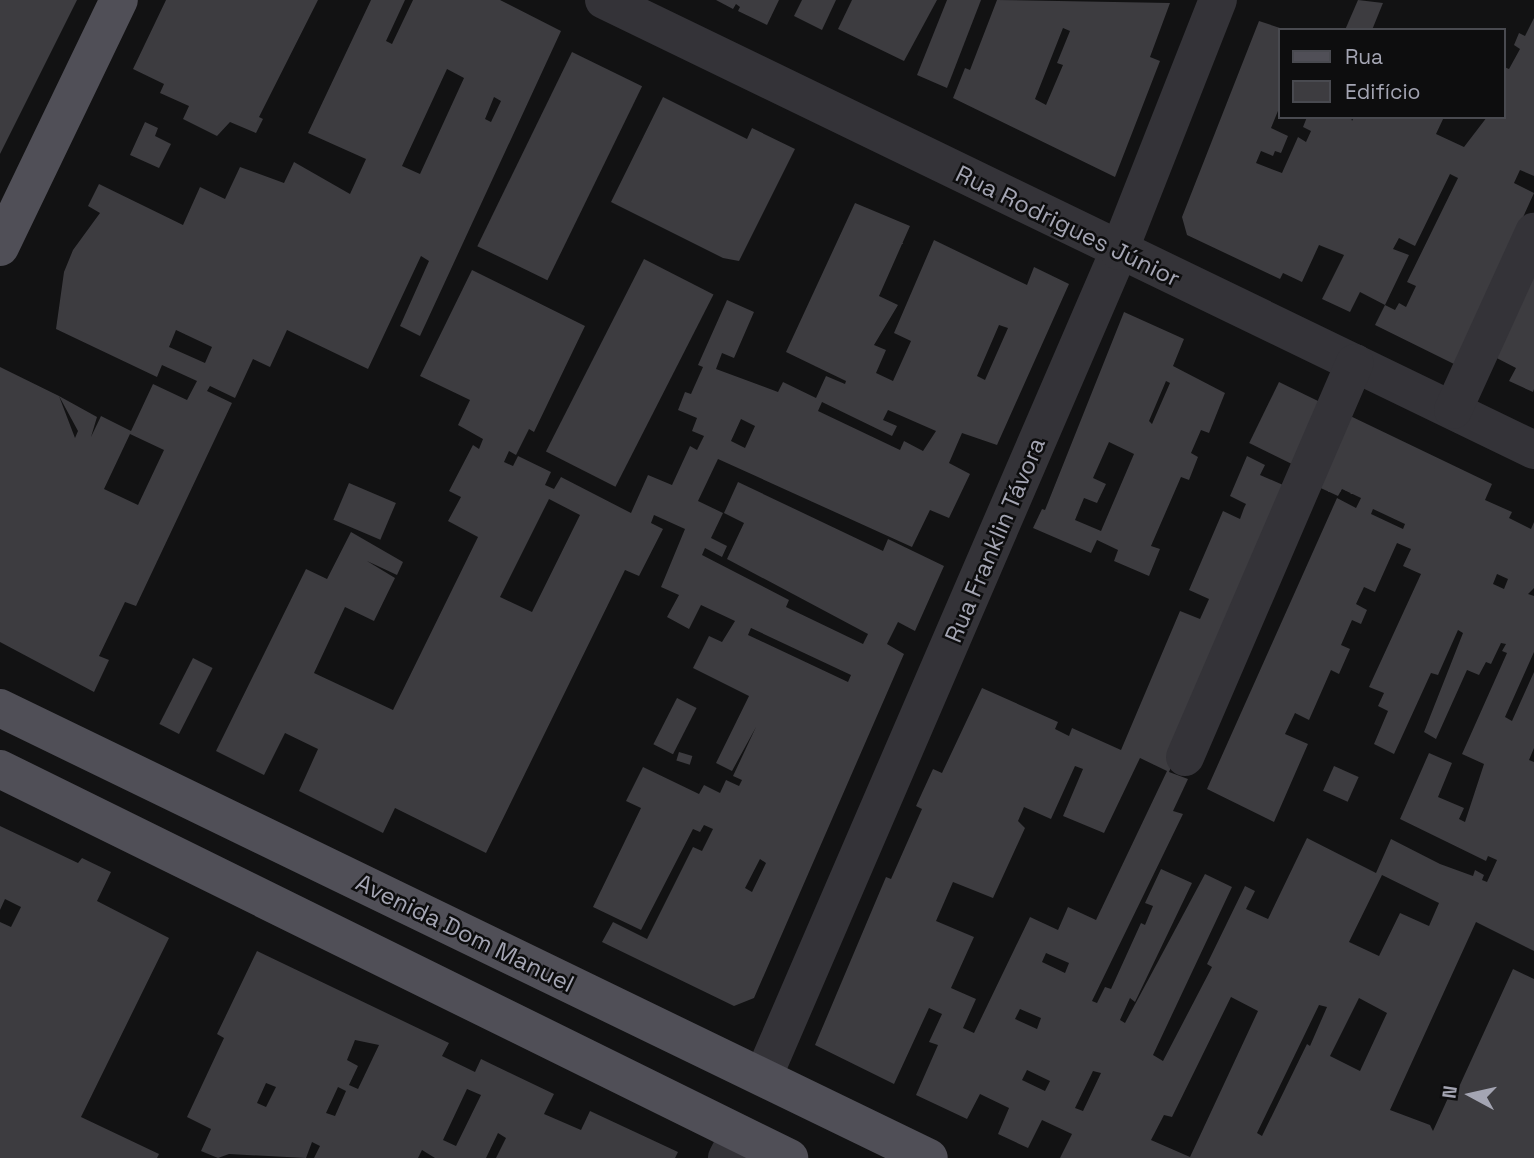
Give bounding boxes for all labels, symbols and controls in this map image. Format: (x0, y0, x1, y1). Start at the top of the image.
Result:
legend (1278, 28, 1506, 119)
text: Rua (1345, 43, 1383, 70)
text: Edifício (1345, 78, 1421, 105)
street label: Rua Rodrigues Júnior (951, 159, 1185, 293)
street label: Rua Franklin Távora (939, 433, 1051, 647)
street label: Avenida Dom Manuel (351, 868, 579, 998)
north arrow (1436, 1060, 1506, 1130)
text: N (1436, 1084, 1463, 1100)

